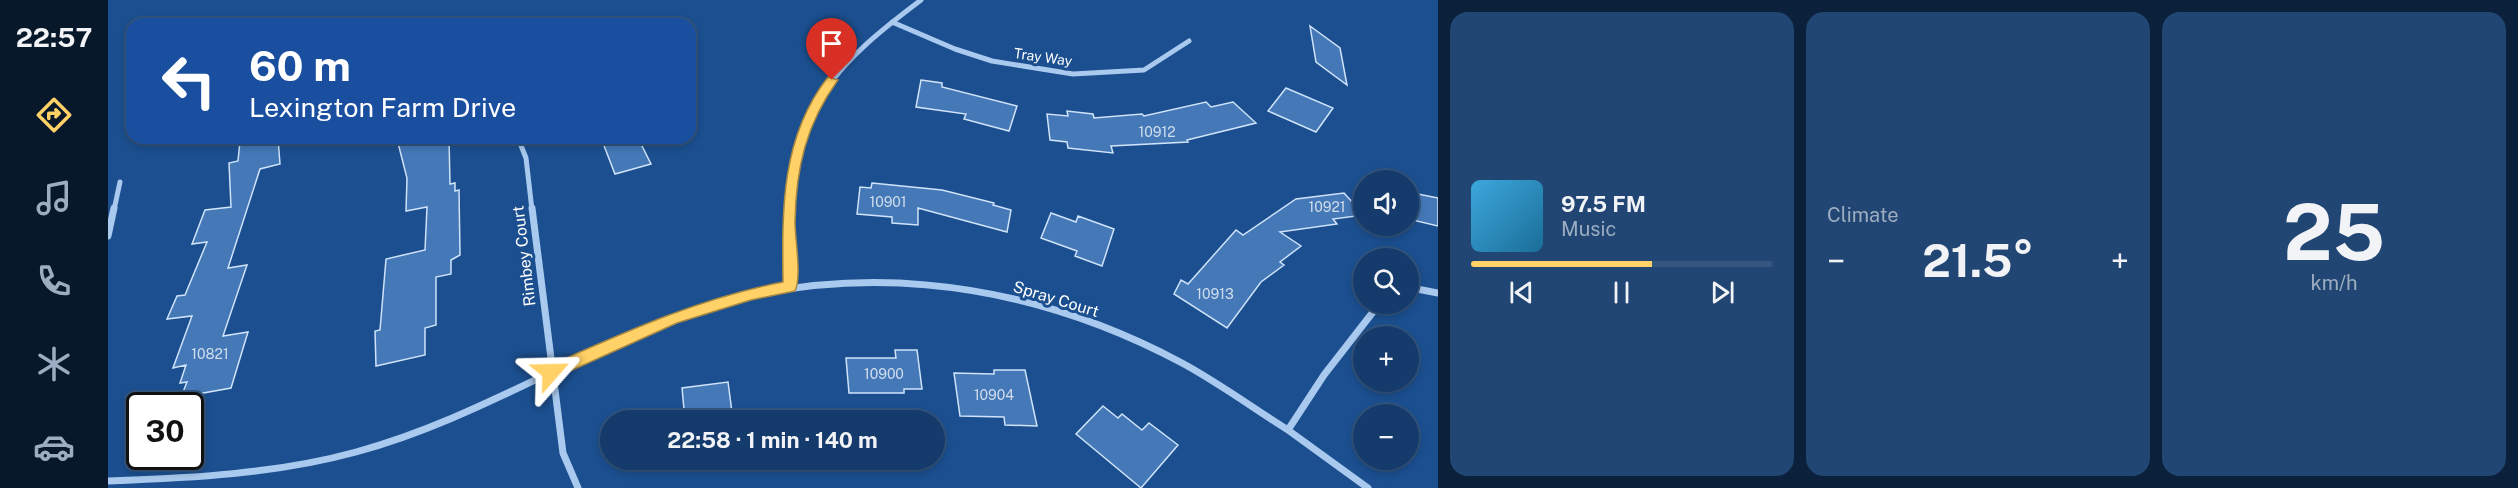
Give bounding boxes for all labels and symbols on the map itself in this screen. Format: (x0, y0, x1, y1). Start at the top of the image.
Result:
pin (806, 18, 857, 80)
street label: Tray Way (1013, 45, 1074, 69)
house number: 10912 (1139, 124, 1175, 140)
house number: 10901 (869, 194, 907, 210)
house number: 10921 (1309, 199, 1345, 215)
street label: Rimbey Court (508, 205, 540, 307)
street label: Spray Court (1011, 277, 1101, 321)
house number: 10913 (1196, 286, 1234, 302)
position arrow (519, 340, 583, 404)
house number: 10821 (191, 346, 229, 362)
house number: 10900 (864, 366, 904, 382)
house number: 10904 (974, 387, 1014, 403)
speed limit sign: 30 (126, 392, 204, 470)

